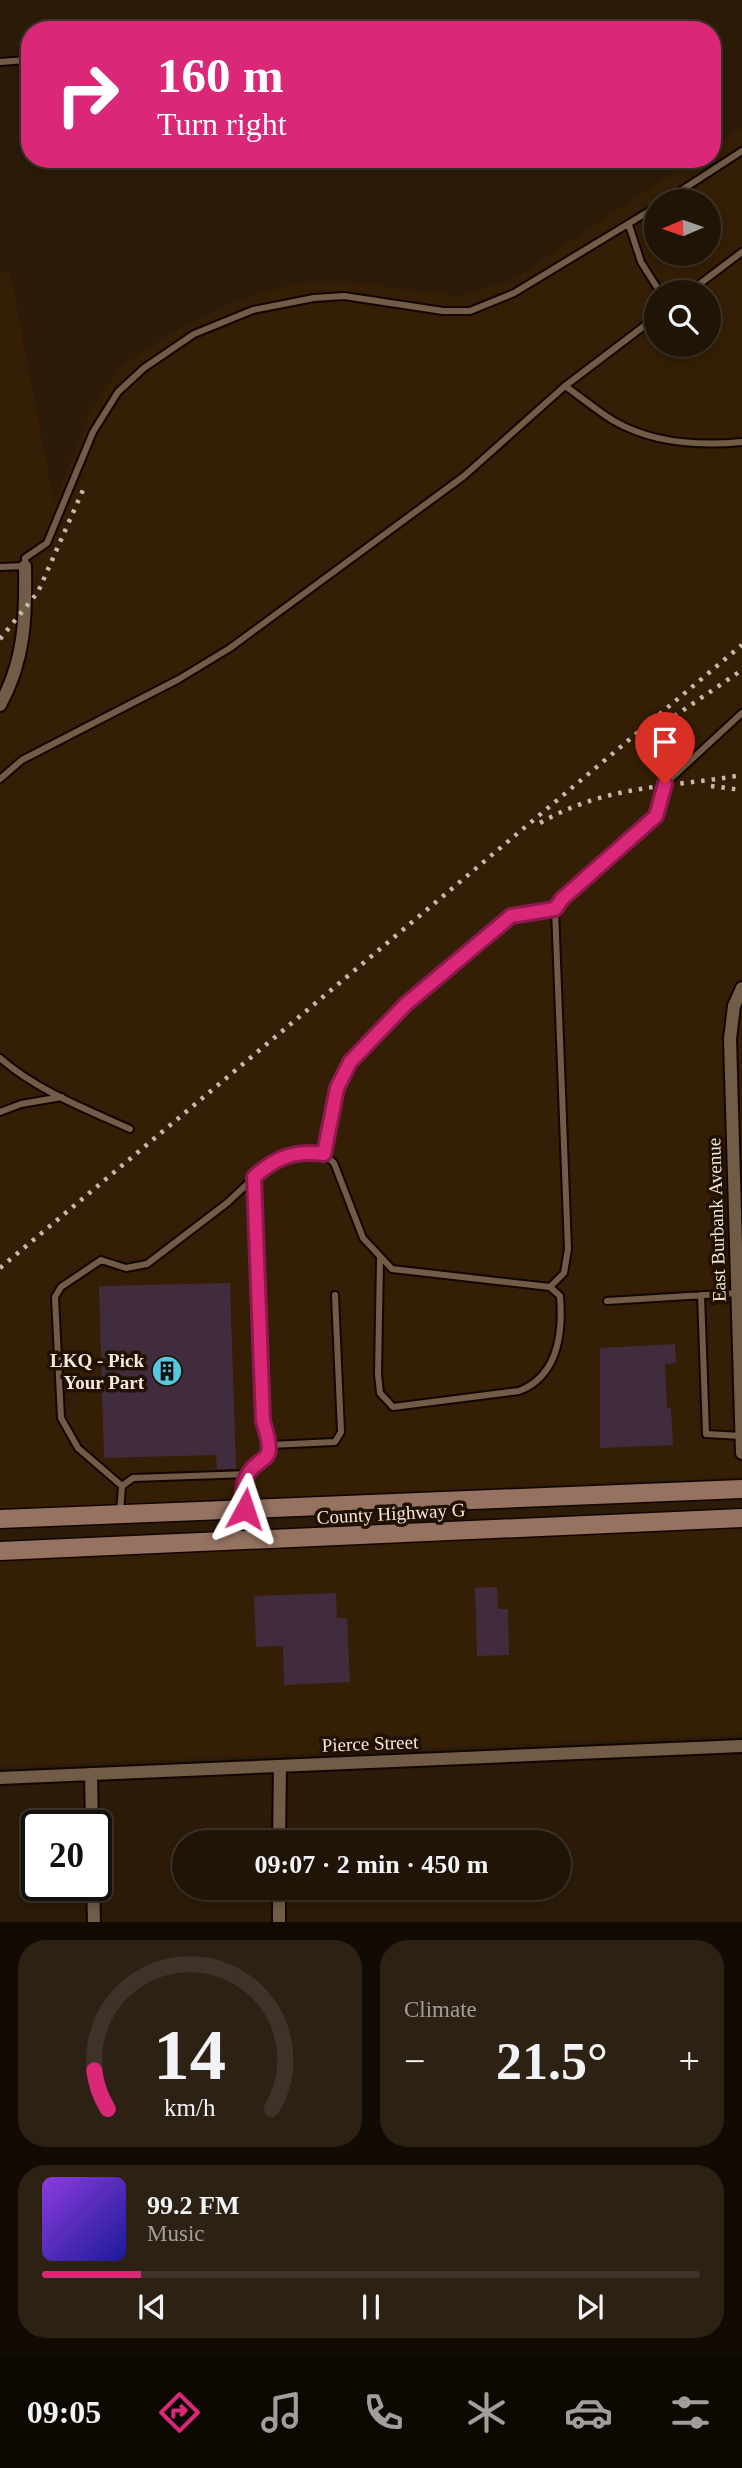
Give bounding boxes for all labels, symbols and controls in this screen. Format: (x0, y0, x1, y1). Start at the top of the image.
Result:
text: 160 m (157, 48, 284, 103)
icon: right (42, 49, 133, 140)
text: Turn right (157, 106, 287, 142)
north arrow (644, 189, 721, 266)
map controls (644, 189, 721, 357)
button: search (644, 280, 721, 357)
pin (635, 712, 695, 784)
icon: arrive (646, 723, 684, 761)
street label: East Burbank Avenue (703, 1138, 730, 1302)
place label: LKQ - Pick Your Part (50, 1350, 145, 1393)
building icon: LKQ - Pick Your Part (150, 1354, 184, 1388)
position arrow (208, 1472, 282, 1546)
street label: County Highway G (316, 1499, 466, 1528)
street label: Pierce Street (321, 1731, 419, 1756)
speed limit sign: 20 (21, 1810, 112, 1901)
text: 09:07 · 2 min · 450 m (255, 1850, 489, 1879)
text: Climate (404, 1997, 477, 2022)
text: 14 (154, 2015, 226, 2096)
text: 21.5° (496, 2033, 608, 2090)
text: − (404, 2040, 425, 2082)
text: + (679, 2040, 700, 2082)
text: km/h (164, 2094, 216, 2121)
text: 99.2 FM (147, 2191, 239, 2220)
text: Music (147, 2221, 205, 2246)
icon: previous (133, 2288, 171, 2326)
icon: pause (352, 2288, 390, 2326)
icon: next (571, 2288, 609, 2326)
icon: directions (155, 2388, 204, 2437)
icon: music (257, 2388, 306, 2437)
icon: phone (359, 2388, 408, 2437)
icon: climate (462, 2388, 511, 2437)
icon: car (564, 2388, 613, 2437)
icon: filters (666, 2388, 715, 2437)
text: 09:05 (27, 2394, 101, 2430)

